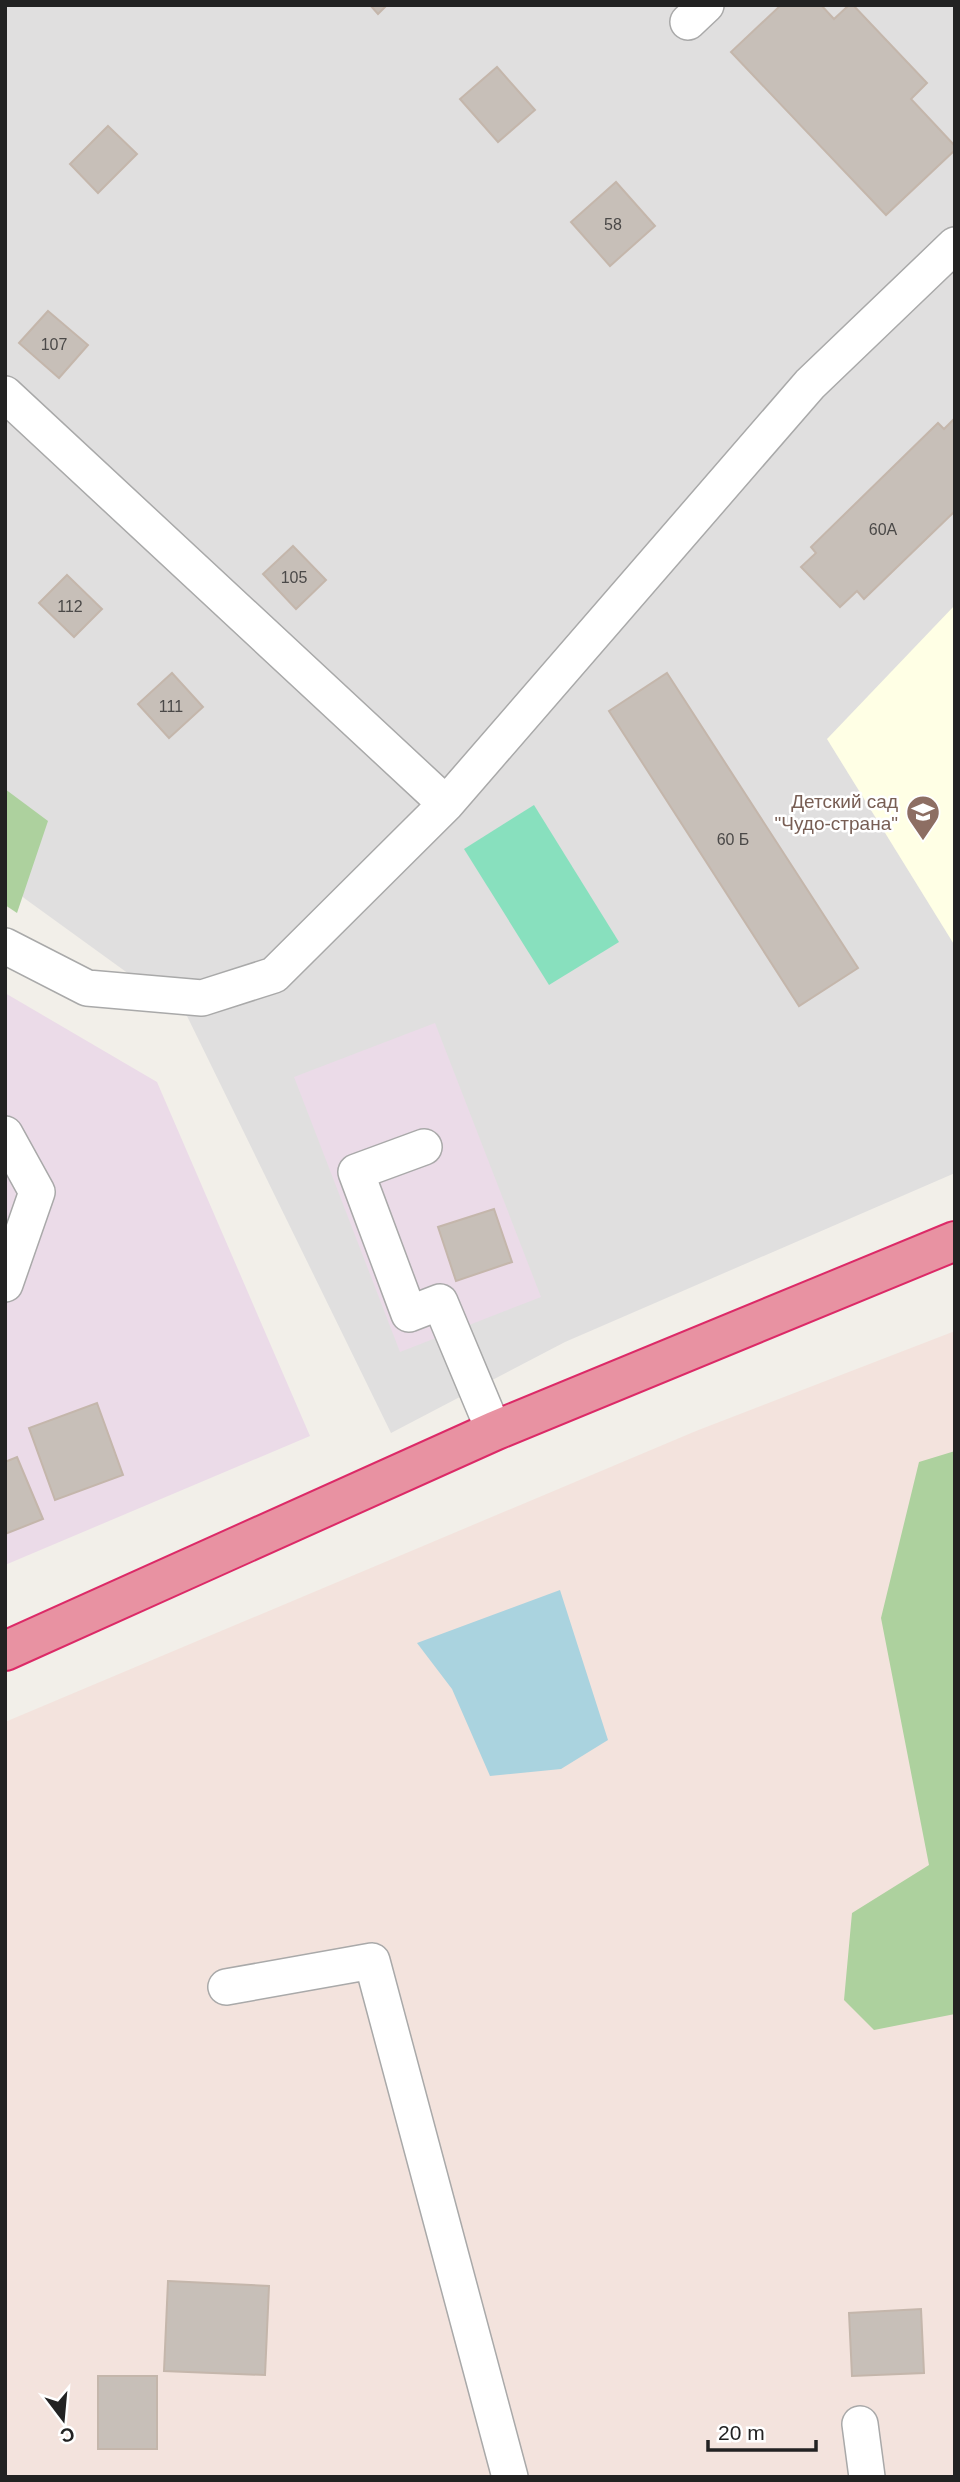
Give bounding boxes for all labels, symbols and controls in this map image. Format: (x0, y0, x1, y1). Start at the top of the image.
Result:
house number: 58 (604, 216, 622, 233)
house number: 107 (41, 336, 67, 353)
house number: 60А (869, 521, 898, 538)
house number: 105 (281, 569, 307, 586)
house number: 112 (57, 598, 83, 615)
house number: 111 (159, 698, 183, 715)
place label: Детский сад "Чудо-страна" (775, 791, 898, 834)
school or university icon: Детский сад "Чудо-страна" (904, 793, 942, 842)
house number: 60 Б (717, 831, 749, 848)
north arrow (28, 2384, 98, 2454)
scale bar (708, 2408, 816, 2452)
text: 20 m (718, 2421, 765, 2444)
text: С (58, 2423, 77, 2447)

